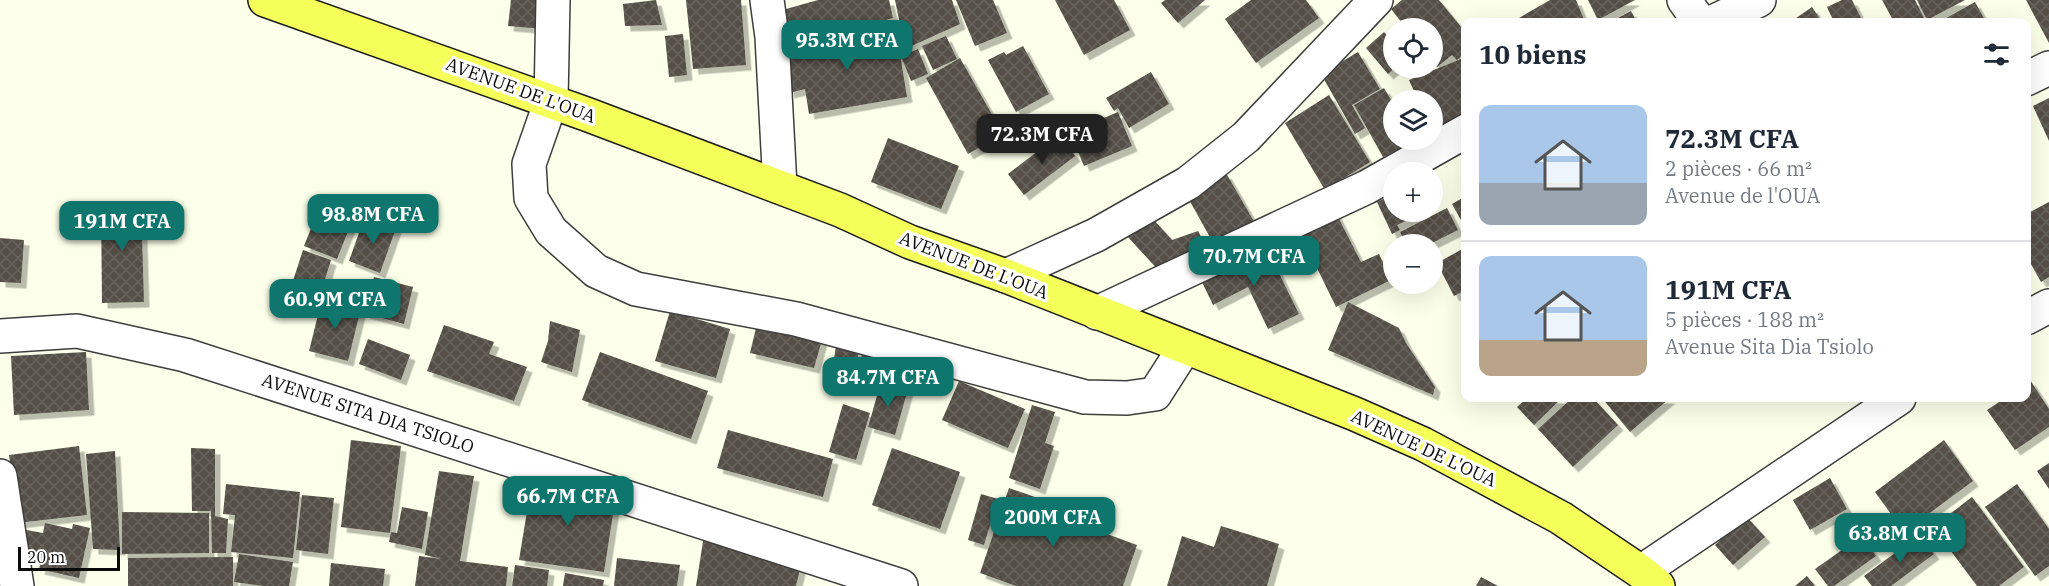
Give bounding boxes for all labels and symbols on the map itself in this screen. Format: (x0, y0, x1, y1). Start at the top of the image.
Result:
pin: 95.3M CFA (778, 20, 916, 71)
street label: AVENUE DE L'OUA (443, 52, 600, 128)
pin: 72.3M CFA (973, 114, 1111, 165)
pin: 98.8M CFA (304, 194, 442, 245)
pin: 191M CFA (60, 201, 184, 252)
street label: AVENUE DE L'OUA (896, 226, 1052, 304)
pin: 70.7M CFA (1185, 236, 1323, 287)
pin: 60.9M CFA (266, 279, 404, 330)
pin: 84.7M CFA (819, 357, 957, 408)
street label: AVENUE SITA DIA TSIOLO (259, 368, 477, 458)
street label: AVENUE DE L'OUA (1348, 404, 1501, 492)
pin: 66.7M CFA (499, 476, 637, 527)
pin: 200M CFA (991, 497, 1115, 548)
pin: 63.8M CFA (1831, 513, 1969, 564)
scale bar (18, 544, 120, 572)

